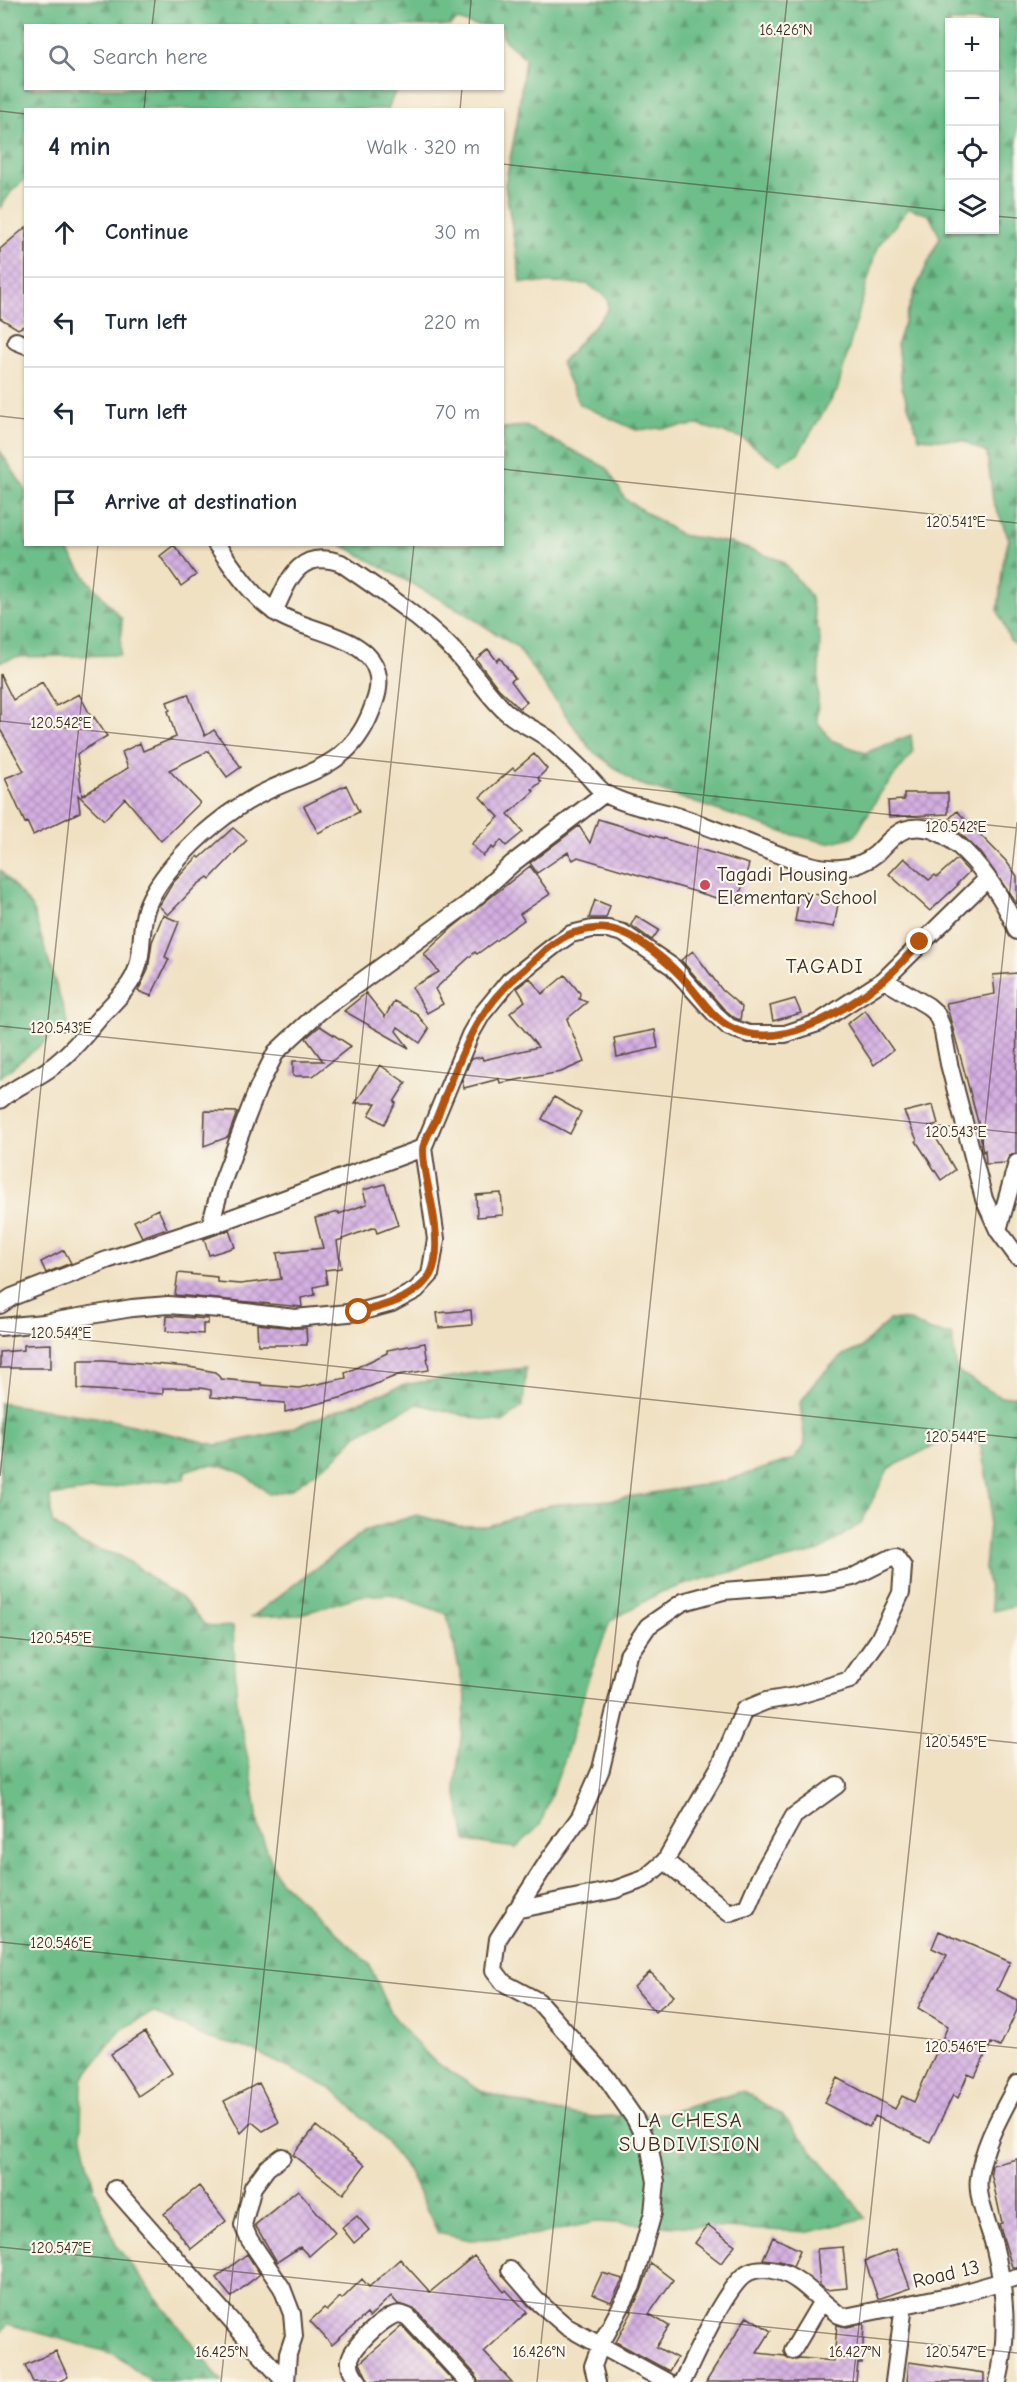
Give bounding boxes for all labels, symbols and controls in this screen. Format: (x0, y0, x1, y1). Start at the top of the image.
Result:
map controls (945, 18, 999, 234)
button: + (945, 18, 999, 72)
text: 16.426°N (759, 21, 813, 39)
search box (24, 24, 504, 90)
icon: search (45, 41, 78, 74)
text: Search here (93, 44, 208, 70)
button: − (945, 72, 999, 126)
button: locate (945, 126, 999, 180)
text: 4 min (48, 132, 111, 162)
text: Walk · 320 m (367, 136, 480, 159)
button: layers (945, 180, 999, 234)
icon: ahead (48, 216, 81, 249)
text: Continue (105, 219, 188, 245)
text: 30 m (434, 221, 480, 244)
icon: left (48, 306, 81, 339)
text: Turn left (105, 309, 187, 335)
text: 220 m (424, 311, 480, 334)
icon: left (48, 396, 81, 429)
text: Turn left (105, 399, 187, 425)
text: 70 m (435, 401, 480, 424)
icon: arrive (48, 486, 81, 519)
text: Arrive at destination (105, 489, 297, 515)
text: 120.541°E (926, 513, 986, 531)
text: 120.542°E (30, 714, 92, 732)
text: 120.542°E (925, 818, 987, 836)
place label: Tagadi Housing Elementary School (717, 863, 877, 909)
marker: Tagadi Housing Elementary School (698, 878, 712, 892)
route end (906, 928, 932, 954)
district label: TAGADI (786, 954, 864, 978)
text: 120.543°E (31, 1019, 91, 1037)
text: 120.543°E (926, 1123, 986, 1141)
route start (345, 1298, 371, 1324)
text: 120.544°E (31, 1324, 91, 1342)
text: 120.544°E (926, 1428, 986, 1446)
text: 120.545°E (30, 1629, 92, 1647)
text: 120.545°E (925, 1733, 987, 1751)
text: 120.546°E (30, 1934, 92, 1952)
text: 120.546°E (925, 2038, 987, 2056)
district label: LA CHESA SUBDIVISION (619, 2108, 761, 2156)
text: 120.547°E (31, 2239, 91, 2257)
street label: Road 13 (910, 2255, 982, 2293)
text: 16.425°N (195, 2343, 249, 2361)
text: 16.426°N (512, 2343, 566, 2361)
text: 16.427°N (829, 2343, 881, 2361)
text: 120.547°E (926, 2343, 986, 2361)

